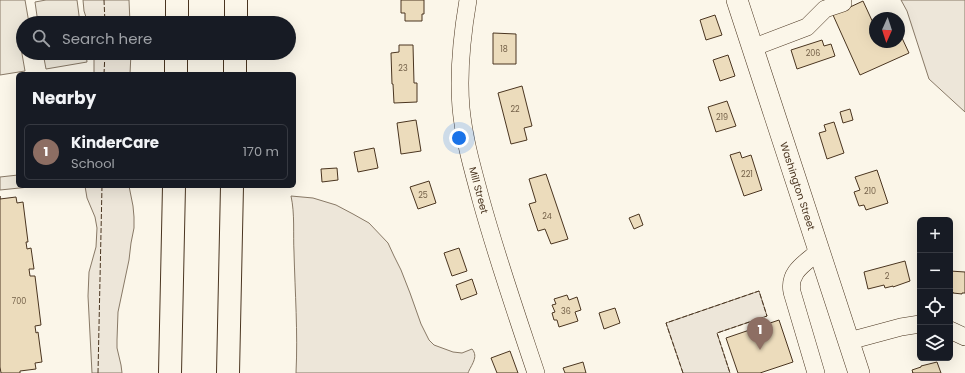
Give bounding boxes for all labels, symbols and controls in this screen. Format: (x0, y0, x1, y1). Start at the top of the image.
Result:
north arrow (869, 12, 905, 48)
search box (16, 16, 296, 60)
icon: search (30, 27, 52, 49)
text: Search here (62, 28, 152, 49)
house number: 18 (500, 44, 508, 55)
house number: 206 (806, 48, 820, 59)
house number: 23 (398, 63, 408, 74)
text: Nearby (32, 86, 96, 110)
house number: 22 (510, 104, 520, 115)
house number: 219 (716, 112, 728, 123)
your location (449, 128, 469, 148)
text: KinderCare (71, 132, 159, 153)
street label: Washington Street (776, 140, 819, 233)
text: 1 (44, 142, 48, 161)
text: 170 m (243, 142, 279, 161)
text: School (71, 154, 115, 173)
street label: Mill Street (465, 165, 492, 216)
house number: 221 (741, 169, 753, 180)
house number: 210 (864, 186, 876, 197)
house number: 25 (418, 190, 428, 201)
house number: 24 (542, 211, 552, 222)
map controls (917, 217, 953, 361)
button: + (917, 217, 953, 253)
button: − (917, 253, 953, 289)
house number: 2 (885, 271, 890, 282)
button: locate (917, 289, 953, 325)
house number: 700 (12, 296, 26, 307)
house number: 36 (561, 306, 571, 317)
pin: 1 (747, 317, 773, 350)
button: layers (917, 325, 953, 361)

